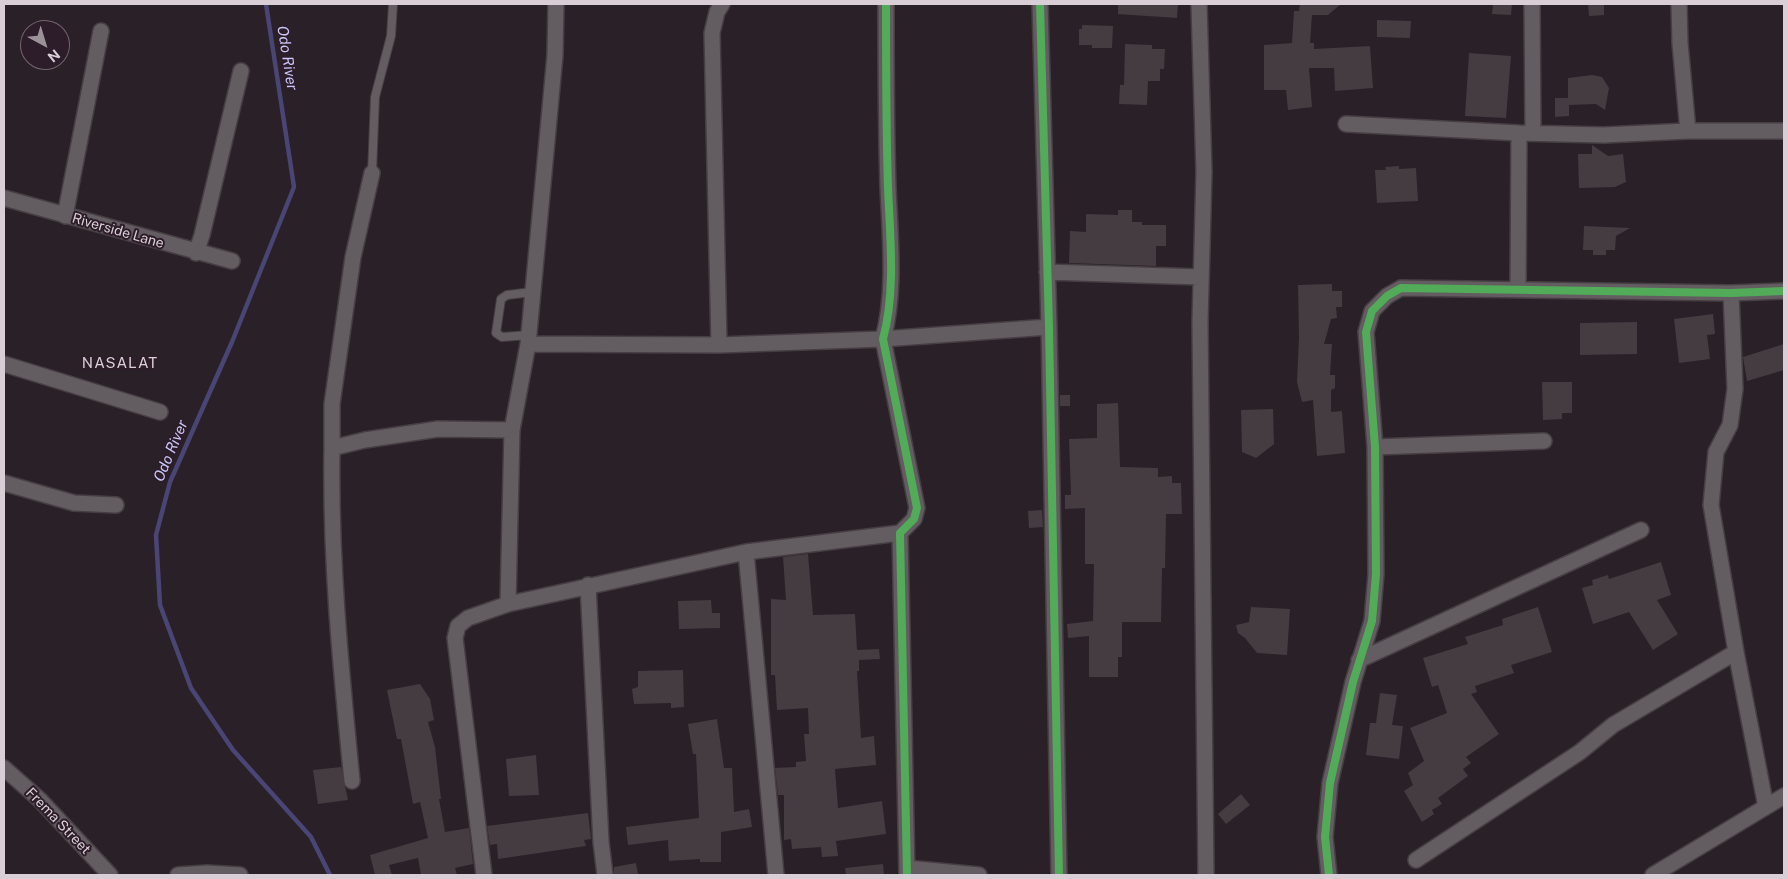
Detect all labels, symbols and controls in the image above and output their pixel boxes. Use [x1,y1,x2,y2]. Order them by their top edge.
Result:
north arrow [20,20,70,70]
water label: Odo River [273,24,301,92]
text: N [45,46,63,66]
street label: Riverside Lane [70,210,166,252]
district label: NASALAT [81,354,159,372]
water label: Odo River [150,417,192,485]
street label: Frema Street [22,784,94,858]

